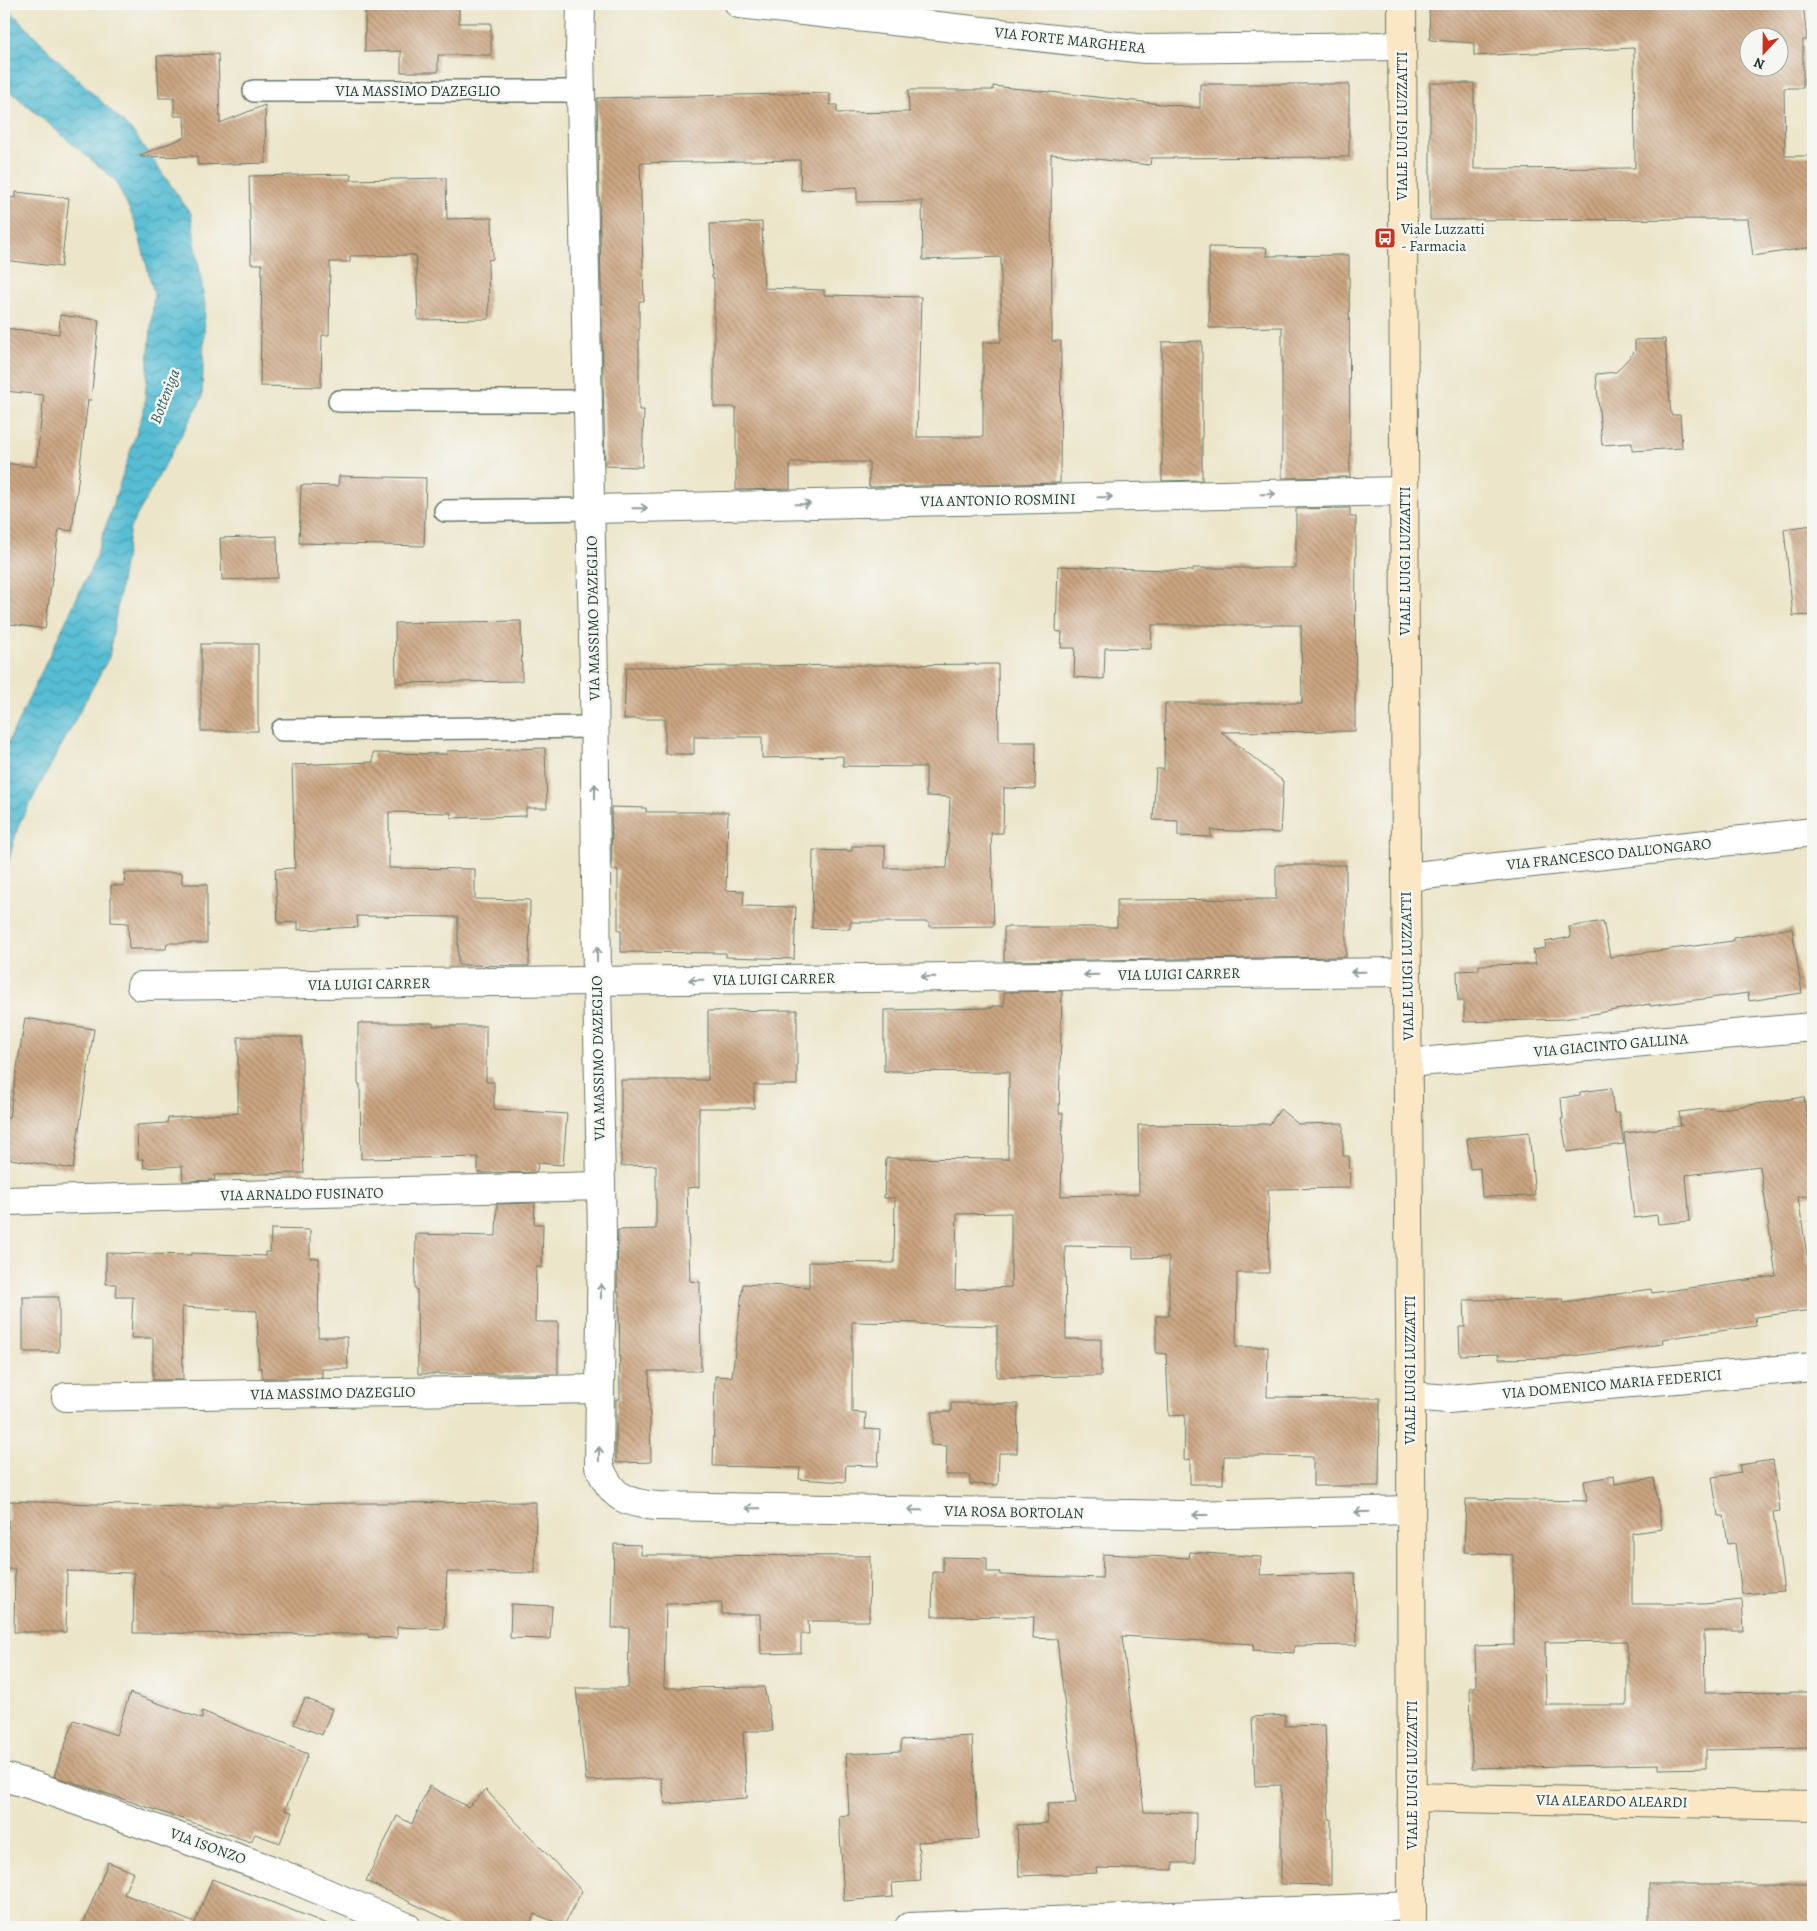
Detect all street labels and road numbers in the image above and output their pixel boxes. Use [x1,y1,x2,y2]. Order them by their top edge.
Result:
street label: VIA FORTE MARGHERA [992,22,1147,58]
street label: VIALE LUIGI LUZZATTI [1392,51,1412,202]
street label: VIA MASSIMO D'AZEGLIO [334,81,501,101]
street label: VIALE LUIGI LUZZATTI [1395,486,1415,637]
street label: VIA ANTONIO ROSMINI [919,489,1076,511]
street label: VIA MASSIMO D'AZEGLIO [582,535,604,702]
street label: VIA FRANCESCO DALL'ONGARO [1505,833,1712,875]
street label: VIALE LUIGI LUZZATTI [1396,891,1418,1042]
street label: VIA LUIGI CARRER [1117,963,1241,985]
street label: VIA LUIGI CARRER [712,968,836,990]
street label: VIA LUIGI CARRER [307,973,431,995]
street label: VIA MASSIMO D'AZEGLIO [587,975,609,1142]
street label: VIA GIACINTO GALLINA [1532,1028,1689,1062]
street label: VIA ARNALDO FUSINATO [219,1183,384,1205]
street label: VIALE LUIGI LUZZATTI [1400,1295,1420,1446]
street label: VIA DOMENICO MARIA FEDERICI [1500,1364,1723,1404]
street label: VIA MASSIMO D'AZEGLIO [249,1382,416,1404]
street label: VIA ROSA BORTOLAN [943,1501,1084,1523]
street label: VIALE LUIGI LUZZATTI [1402,1700,1422,1851]
street label: VIA ALEARDO ALEARDI [1535,1790,1688,1812]
street label: VIA ISONZO [166,1823,249,1869]

